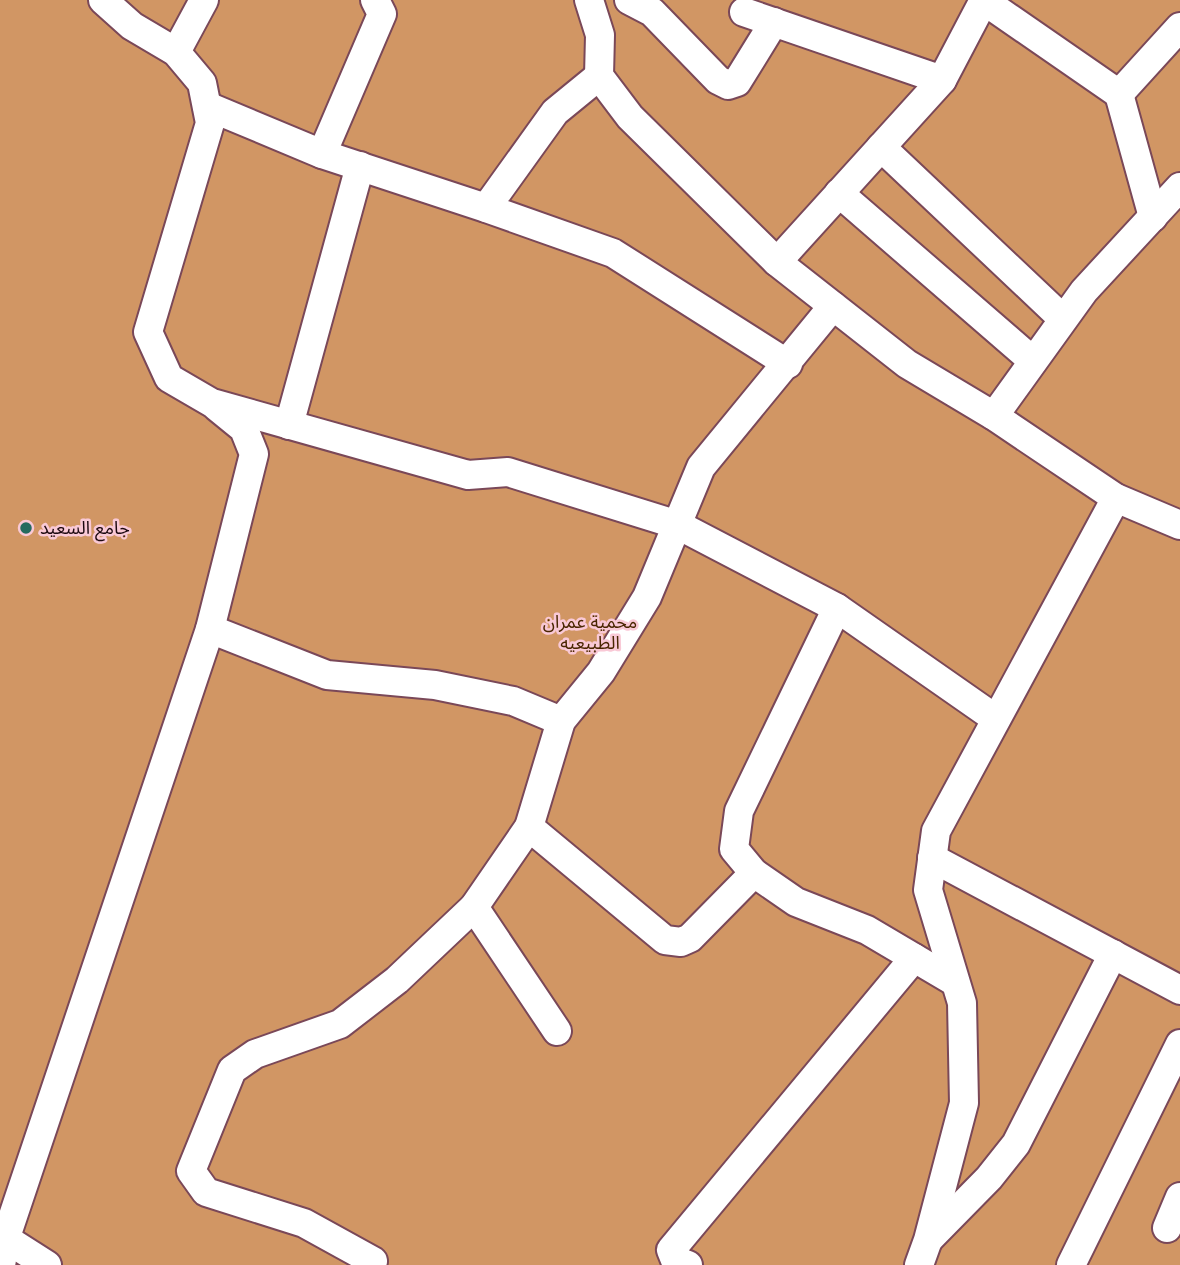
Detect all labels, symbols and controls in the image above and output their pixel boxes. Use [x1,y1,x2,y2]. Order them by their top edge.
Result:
place label: جامع السعيد [40,518,130,542]
marker: جامع السعيد [18,520,34,536]
park label: محمية عمران الطبيعيه [543,612,637,653]

